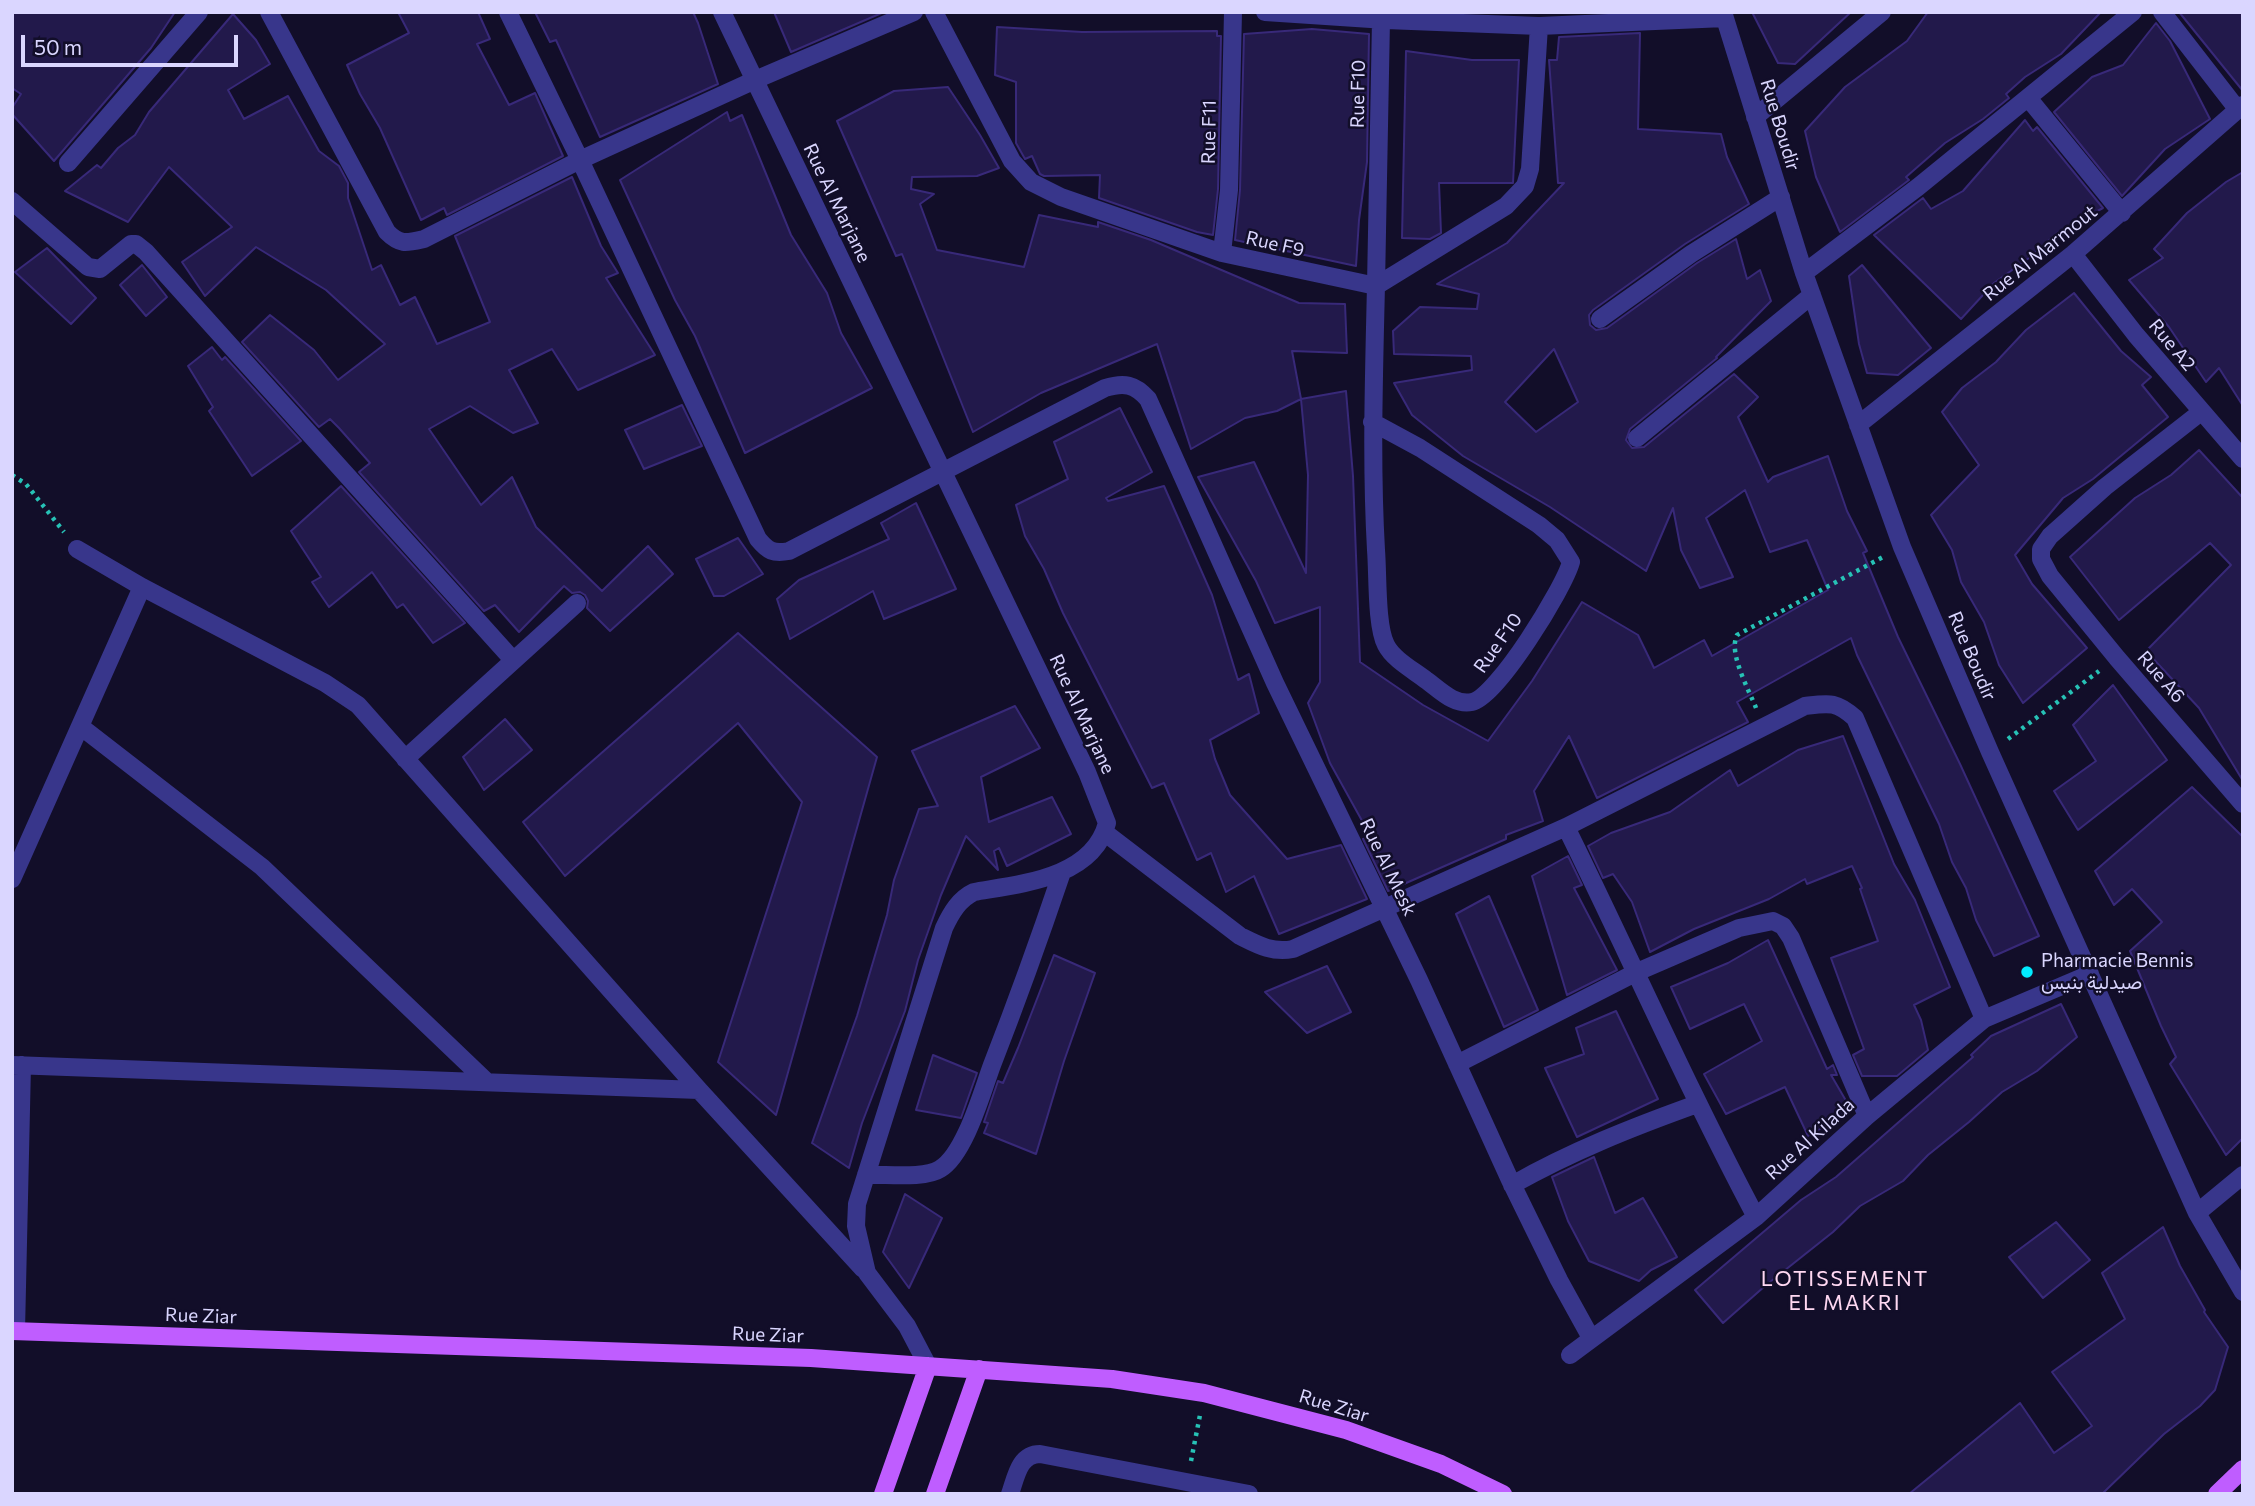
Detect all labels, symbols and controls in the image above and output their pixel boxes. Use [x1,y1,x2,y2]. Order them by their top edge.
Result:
scale bar [24,21,242,65]
text: 50 m [34,34,82,59]
street label: Rue F10 [1346,60,1370,128]
street label: Rue Boudir [1755,76,1805,174]
street label: Rue F11 [1197,100,1221,164]
street label: Rue Al Marjane [798,140,876,266]
street label: Rue Al Marmout [1978,200,2102,306]
street label: Rue F9 [1244,226,1306,262]
street label: Rue A2 [2144,314,2200,376]
street label: Rue F10 [1469,608,1527,678]
street label: Rue Boudir [1943,608,2001,704]
street label: Rue A6 [2132,646,2190,708]
street label: Rue Al Marjane [1044,650,1120,778]
street label: Rue Al Mesk [1355,815,1421,919]
place label: Pharmacie Bennis صيدلية بنيس [2041,950,2193,994]
marker: Pharmacie Bennis صيدلية بنيس [2019,964,2035,980]
street label: Rue Al Kilada [1761,1093,1859,1185]
district label: LOTISSEMENT EL MAKRI [1762,1266,1928,1316]
street label: Rue Ziar [165,1303,237,1329]
street label: Rue Ziar [732,1322,804,1348]
street label: Rue Ziar [1296,1385,1372,1427]

